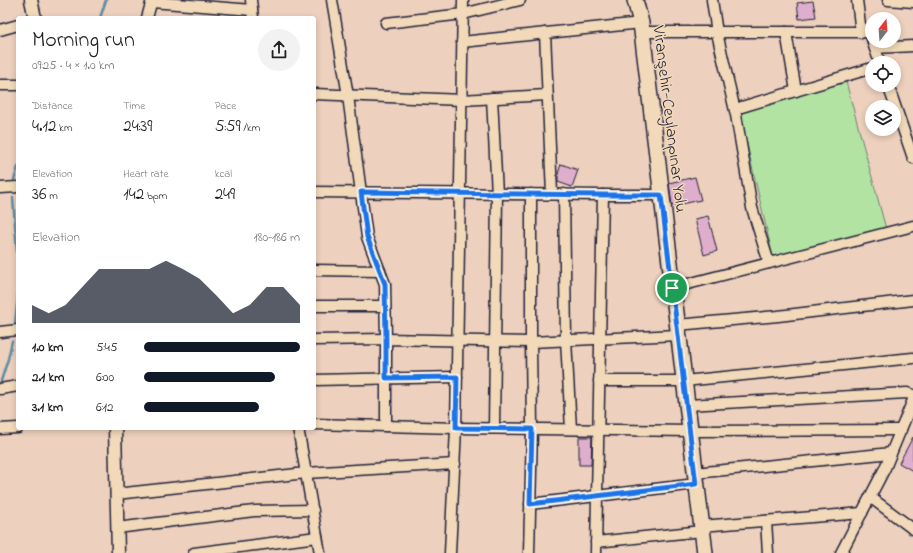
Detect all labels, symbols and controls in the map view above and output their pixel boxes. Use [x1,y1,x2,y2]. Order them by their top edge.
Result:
north arrow [865,12,901,48]
map controls [865,12,901,136]
street label: Viranşehir-Ceylanpınar Yolu [645,23,693,214]
text: Morning run [32,25,135,57]
button: share [258,29,300,71]
text: 09:25 · 4 × 1.0 km [32,56,115,75]
button: locate [865,56,901,92]
text: Distance [32,98,73,114]
text: Time [123,98,145,114]
text: Pace [215,98,236,114]
button: layers [865,100,901,136]
text: 4.12 [32,114,56,139]
text: 24:39 [123,114,152,139]
text: 5:59 [215,114,241,139]
text: km [56,120,72,136]
text: /km [241,120,260,136]
text: Elevation [32,166,72,182]
text: Heart rate [123,166,168,182]
text: kcal [215,166,232,182]
text: 36 [32,182,47,207]
text: 142 [123,182,144,207]
text: 249 [215,182,235,207]
text: m [47,188,58,204]
text: bpm [144,188,167,204]
text: Elevation [32,228,80,247]
text: 180–186 m [254,228,300,247]
pin [655,271,689,305]
icon: arrive [661,277,683,299]
text: 1.0 km [32,338,63,357]
text: 5:45 [96,338,117,357]
text: 2.1 km [32,368,64,387]
text: 6:00 [96,368,114,387]
text: 3.1 km [32,398,63,417]
text: 6:12 [96,398,113,417]

